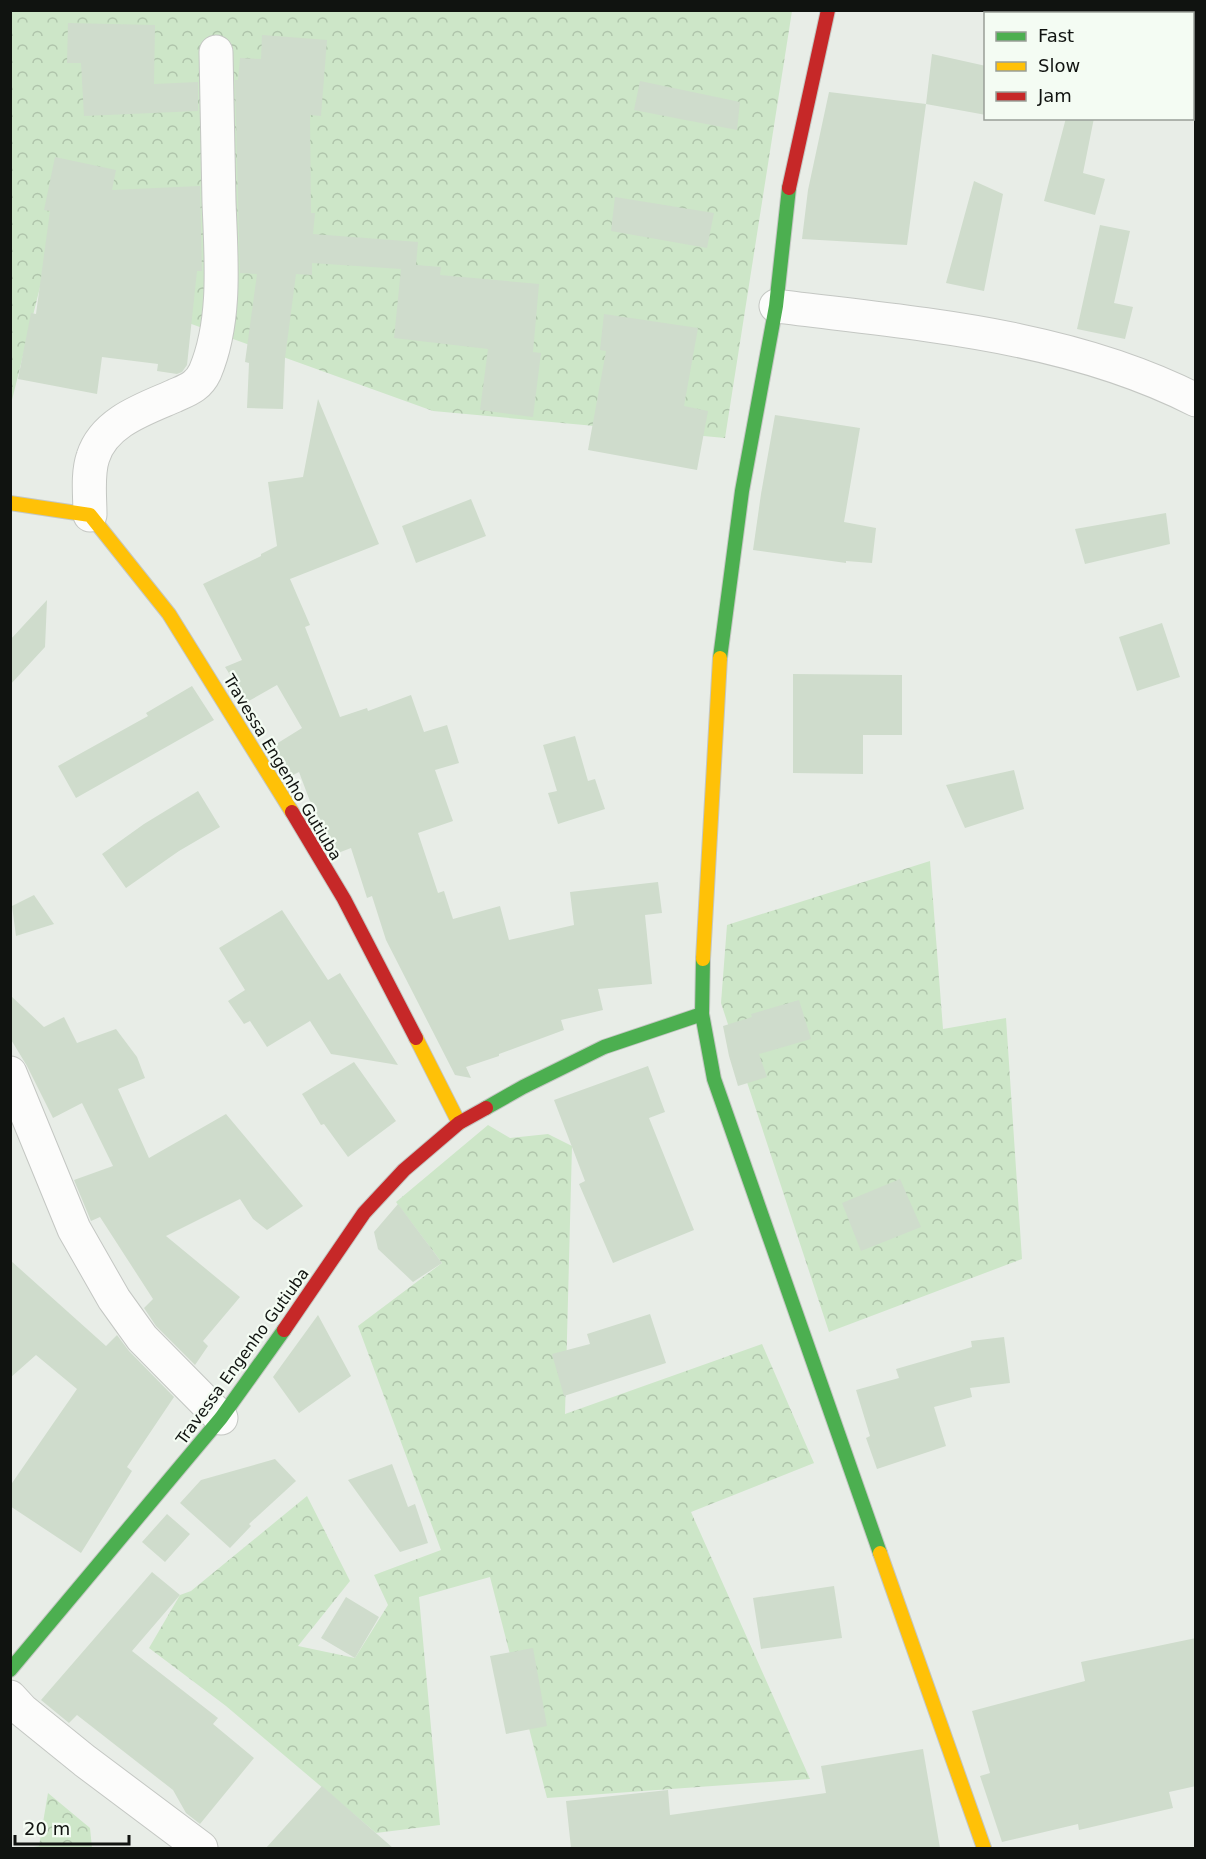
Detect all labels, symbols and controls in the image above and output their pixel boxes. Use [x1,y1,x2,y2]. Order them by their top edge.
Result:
legend [984,12,1194,120]
text: Fast [1038,25,1074,46]
text: Slow [1038,55,1080,76]
text: Jam [1037,85,1072,106]
street label: Travessa Engenho Gutiuba [219,670,346,864]
street label: Travessa Engenho Gutiuba [171,1264,313,1449]
scale bar [15,1808,129,1846]
text: 20 m [24,1818,70,1839]

